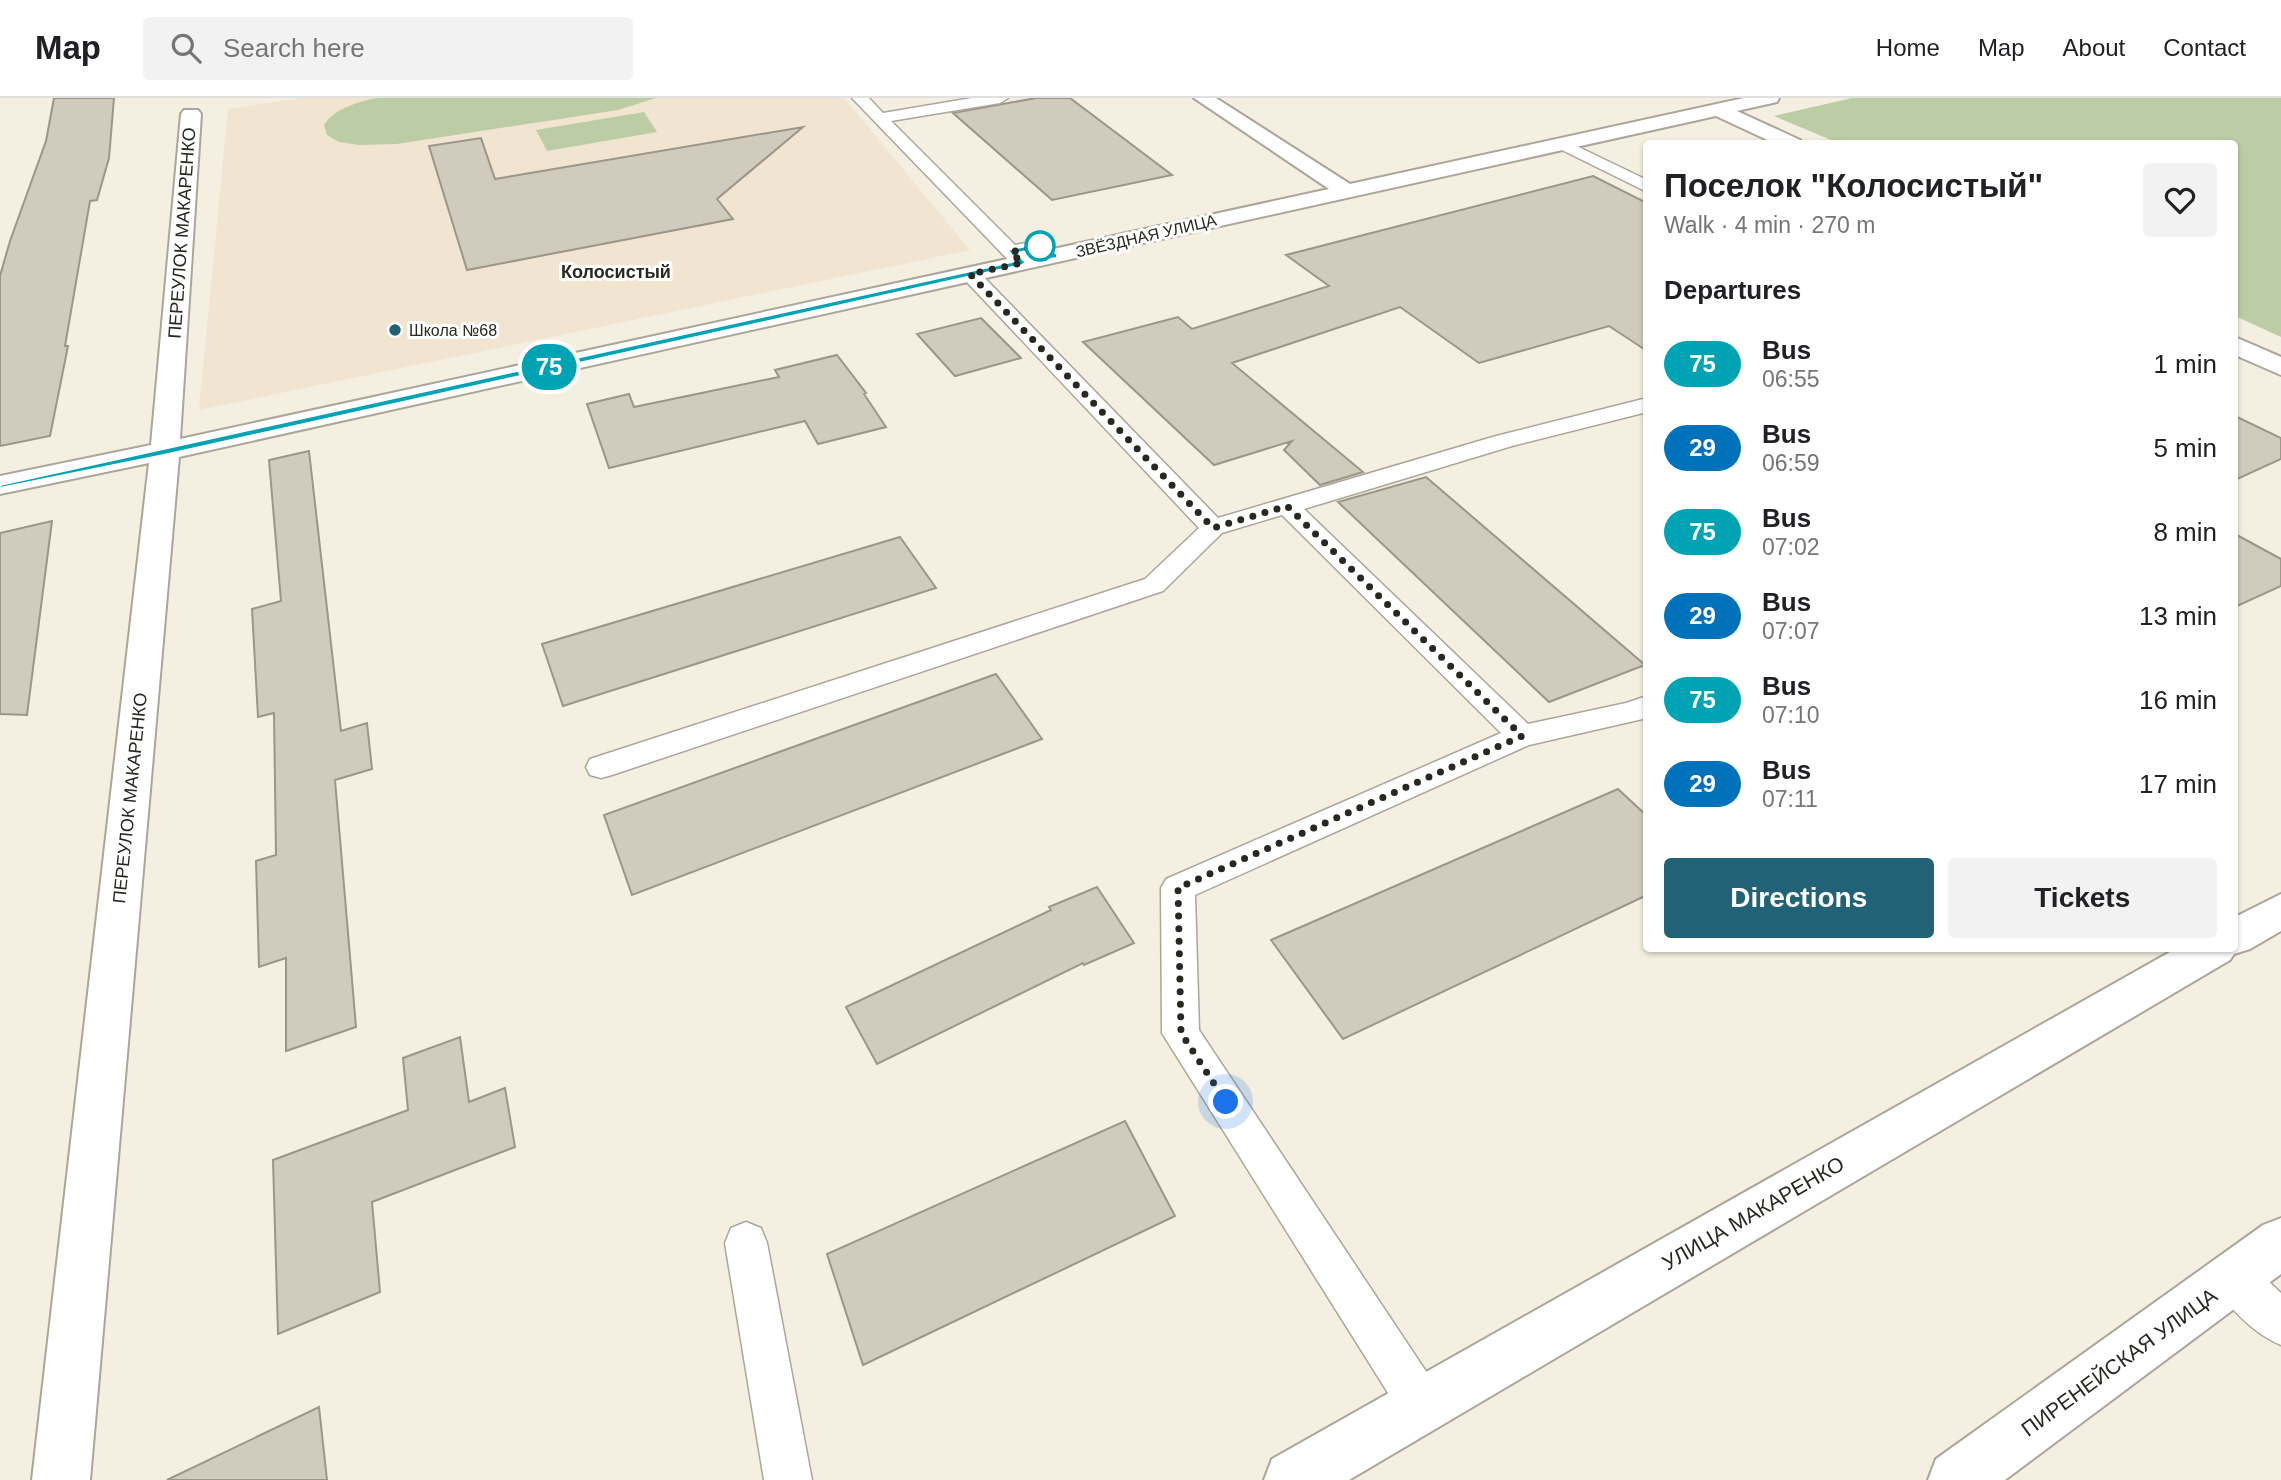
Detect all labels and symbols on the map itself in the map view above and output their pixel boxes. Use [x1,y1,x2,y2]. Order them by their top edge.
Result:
street label: ПЕРЕУЛОК МАКАРЕНКО [165,127,199,339]
street label: ЗВЁЗДНАЯ УЛИЦА [1074,211,1218,260]
unlabelled marker [1025,231,1055,261]
district label: Колосистый [561,262,671,282]
marker: Школа №68 [387,322,403,338]
place label: Школа №68 [409,322,497,339]
line badge: 75 [518,344,580,390]
street label: ПЕРЕУЛОК МАКАРЕНКО [109,692,151,904]
your location [1208,1084,1243,1119]
street label: УЛИЦА МАКАРЕНКО [1658,1152,1848,1274]
street label: ПИРЕНЕЙСКАЯ УЛИЦА [2017,1283,2221,1441]

